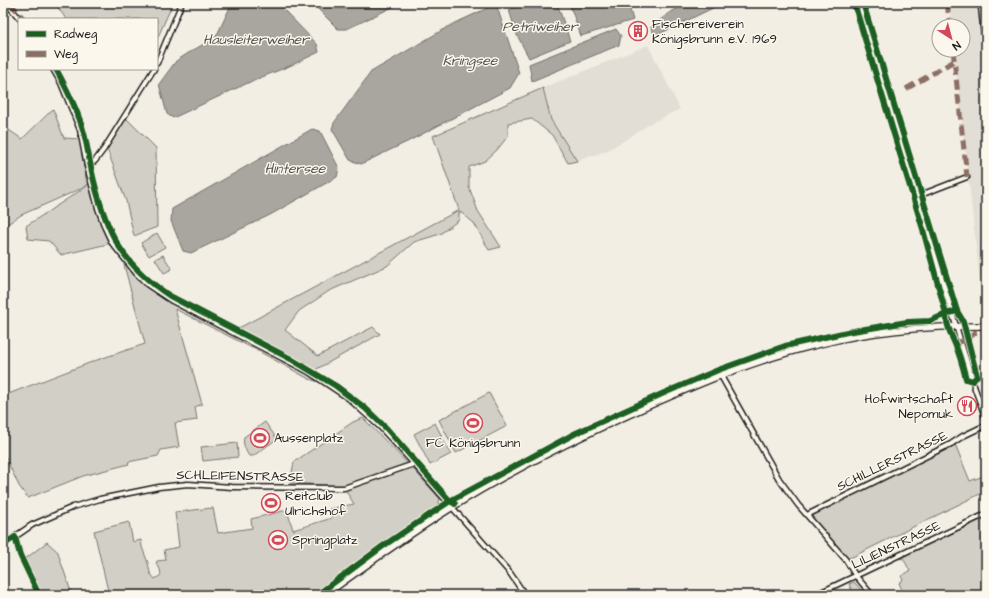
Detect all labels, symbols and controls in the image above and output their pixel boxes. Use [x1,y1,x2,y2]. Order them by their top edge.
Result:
place label: Fischereiverein Königsbrunn e.V. 1969 [652,15,777,49]
water label: Petriweiher [502,17,579,37]
legend [18,18,158,70]
north arrow [931,18,971,58]
building icon: Fischereiverein Königsbrunn e.V. 1969 [627,20,649,42]
text: Radweg [54,26,97,44]
water label: Hausleiterweiher [203,30,310,50]
text: N [949,38,964,54]
text: Weg [54,46,78,64]
water label: Kringsee [443,51,499,71]
water label: Hintersee [265,159,327,179]
place label: Hofwirtschaft Nepomuk [864,390,954,423]
restaurant icon: Hofwirtschaft Nepomuk [956,395,978,417]
sports icon: FC Königsbrunn [462,412,484,434]
street label: SCHILLERSTRASSE [834,426,951,496]
sports icon: Aussenplatz [249,427,271,449]
place label: Aussenplatz [274,429,344,447]
place label: FC Königsbrunn [426,434,521,453]
street label: SCHLEIFENSTRASSE [176,466,304,486]
place label: Reitclub Ulrichshof [285,487,346,520]
sports icon: Reitclub Ulrichshof [260,492,282,514]
street label: LILIENSTRASSE [849,516,944,573]
sports icon: Springplatz [267,529,289,551]
place label: Springplatz [292,531,358,550]

